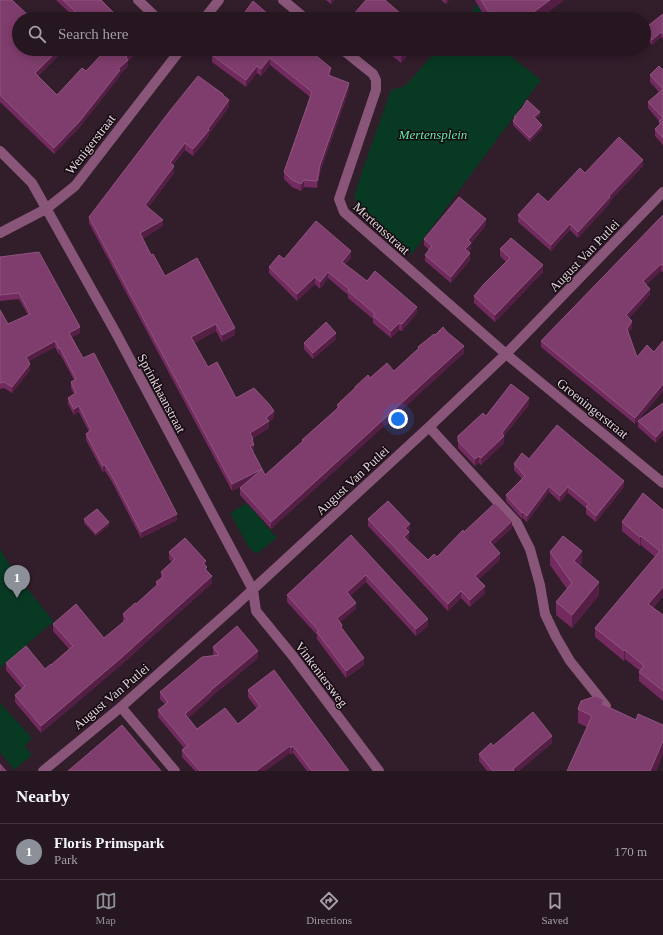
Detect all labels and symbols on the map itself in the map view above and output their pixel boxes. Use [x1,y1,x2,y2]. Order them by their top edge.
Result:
street label: Wenigerstraat [62,111,119,177]
park label: Mertensplein [398,127,467,142]
street label: Mertensstraat [350,199,413,258]
street label: August Van Putlei [546,216,623,295]
street label: Sprinkhaanstraat [134,351,189,436]
street label: Groeningerstraat [554,375,632,442]
your location [388,409,408,429]
street label: August Van Putlei [313,442,392,518]
pin: 1 [4,565,30,598]
street label: Vinkeniersweg [292,639,351,710]
street label: August Van Putlei [70,660,153,732]

